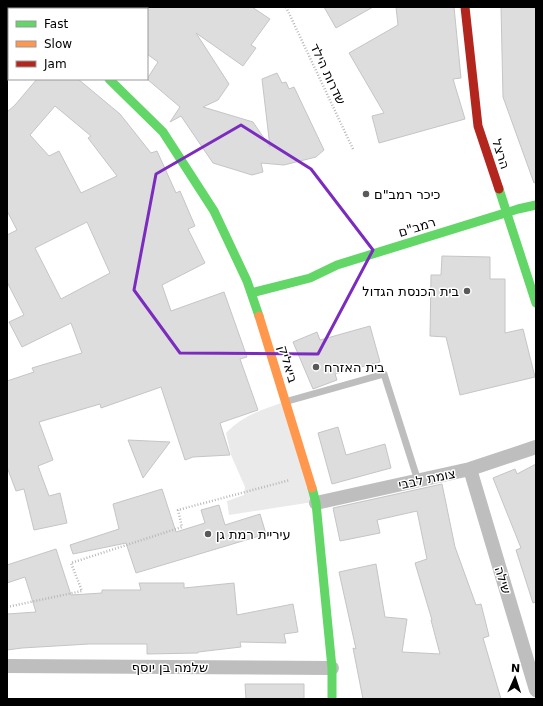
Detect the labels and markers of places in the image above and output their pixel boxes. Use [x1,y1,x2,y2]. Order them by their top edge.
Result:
place label: כיכר רמב"ם [374,187,441,202]
marker: כיכר רמב"ם [361,189,371,199]
place label: בית הכנסת הגדול [362,284,459,299]
marker: בית הכנסת הגדול [462,286,472,296]
place label: בית האזרח [324,360,385,375]
marker: בית האזרח [311,362,321,372]
place label: עיריית רמת גן [216,527,291,542]
marker: עיריית רמת גן [203,529,213,539]

